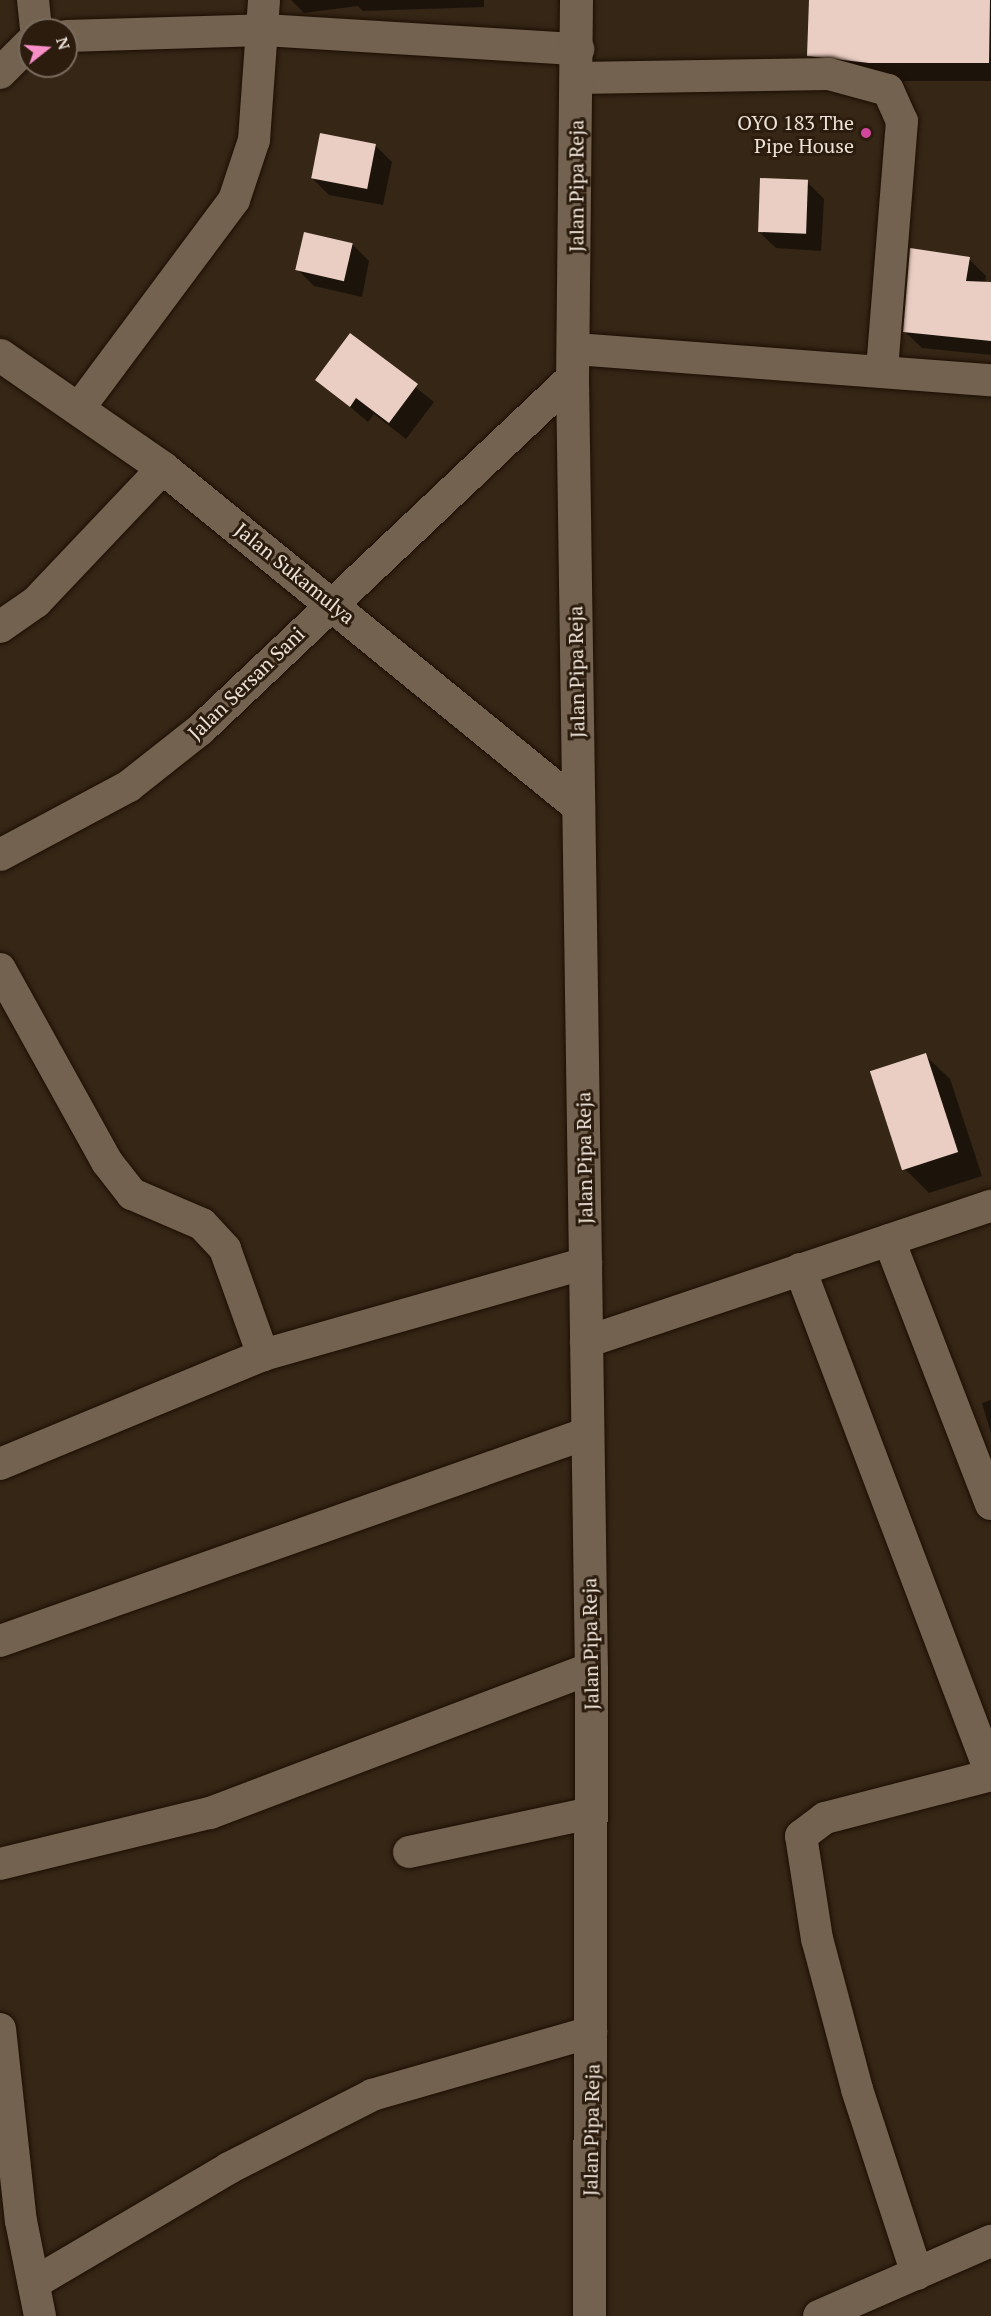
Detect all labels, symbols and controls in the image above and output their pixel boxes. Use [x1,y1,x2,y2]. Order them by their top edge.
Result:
north arrow [18,18,78,78]
text: N [51,34,76,52]
place label: OYO 183 The Pipe House [737,110,854,157]
street label: Jalan Pipa Reja [564,120,588,252]
marker: OYO 183 The Pipe House [859,126,873,140]
street label: Jalan Sukamulya [230,517,360,629]
street label: Jalan Pipa Reja [563,606,589,738]
street label: Jalan Sersan Sani [183,621,309,745]
street label: Jalan Pipa Reja [571,1092,597,1224]
street label: Jalan Pipa Reja [577,1578,603,1710]
street label: Jalan Pipa Reja [578,2064,604,2196]

